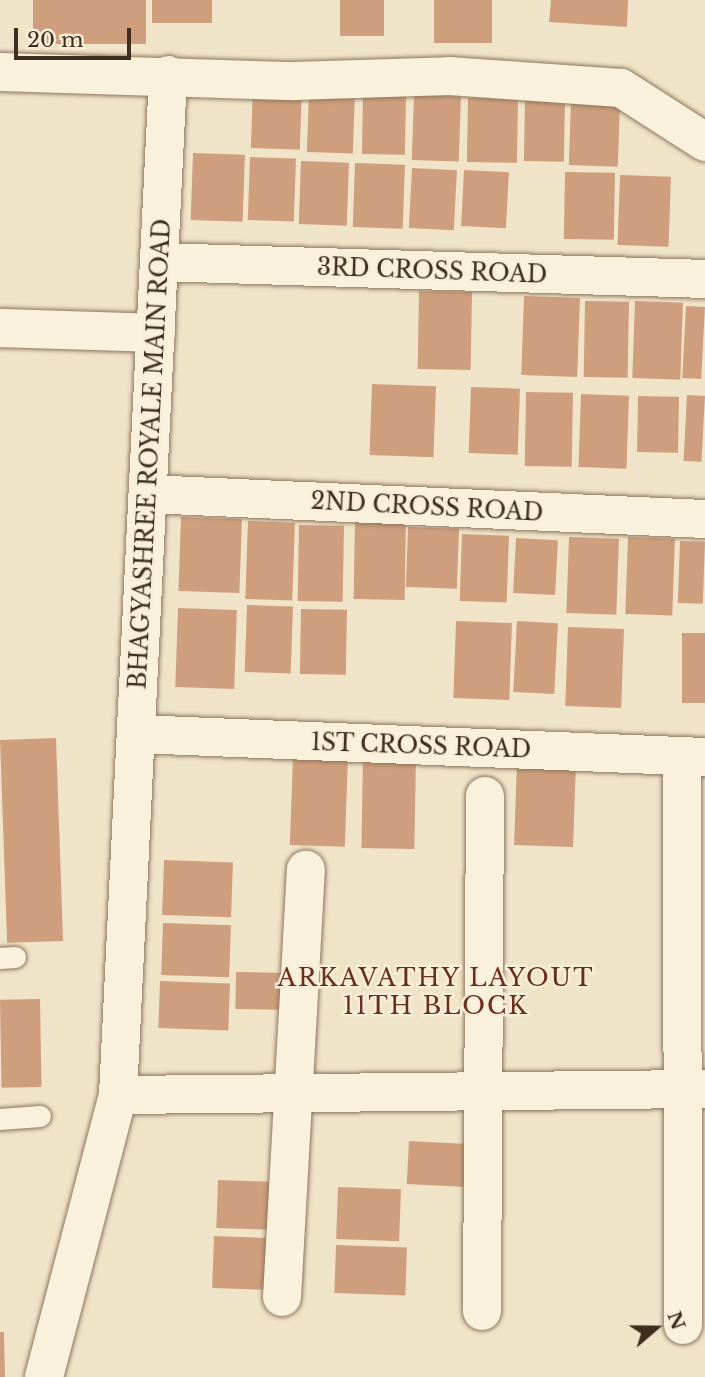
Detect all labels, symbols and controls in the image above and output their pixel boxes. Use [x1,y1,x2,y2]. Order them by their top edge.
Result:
scale bar [18,14,135,58]
text: 20 m [27,27,84,53]
street label: BHAGYASHREE ROYALE MAIN ROAD [124,218,176,690]
street label: 3RD CROSS ROAD [316,253,548,289]
street label: 2ND CROSS ROAD [310,487,544,527]
street label: 1ST CROSS ROAD [310,728,532,764]
district label: ARKAVATHY LAYOUT 11TH BLOCK [279,964,593,1020]
north arrow [621,1293,691,1363]
text: N [662,1308,690,1333]

